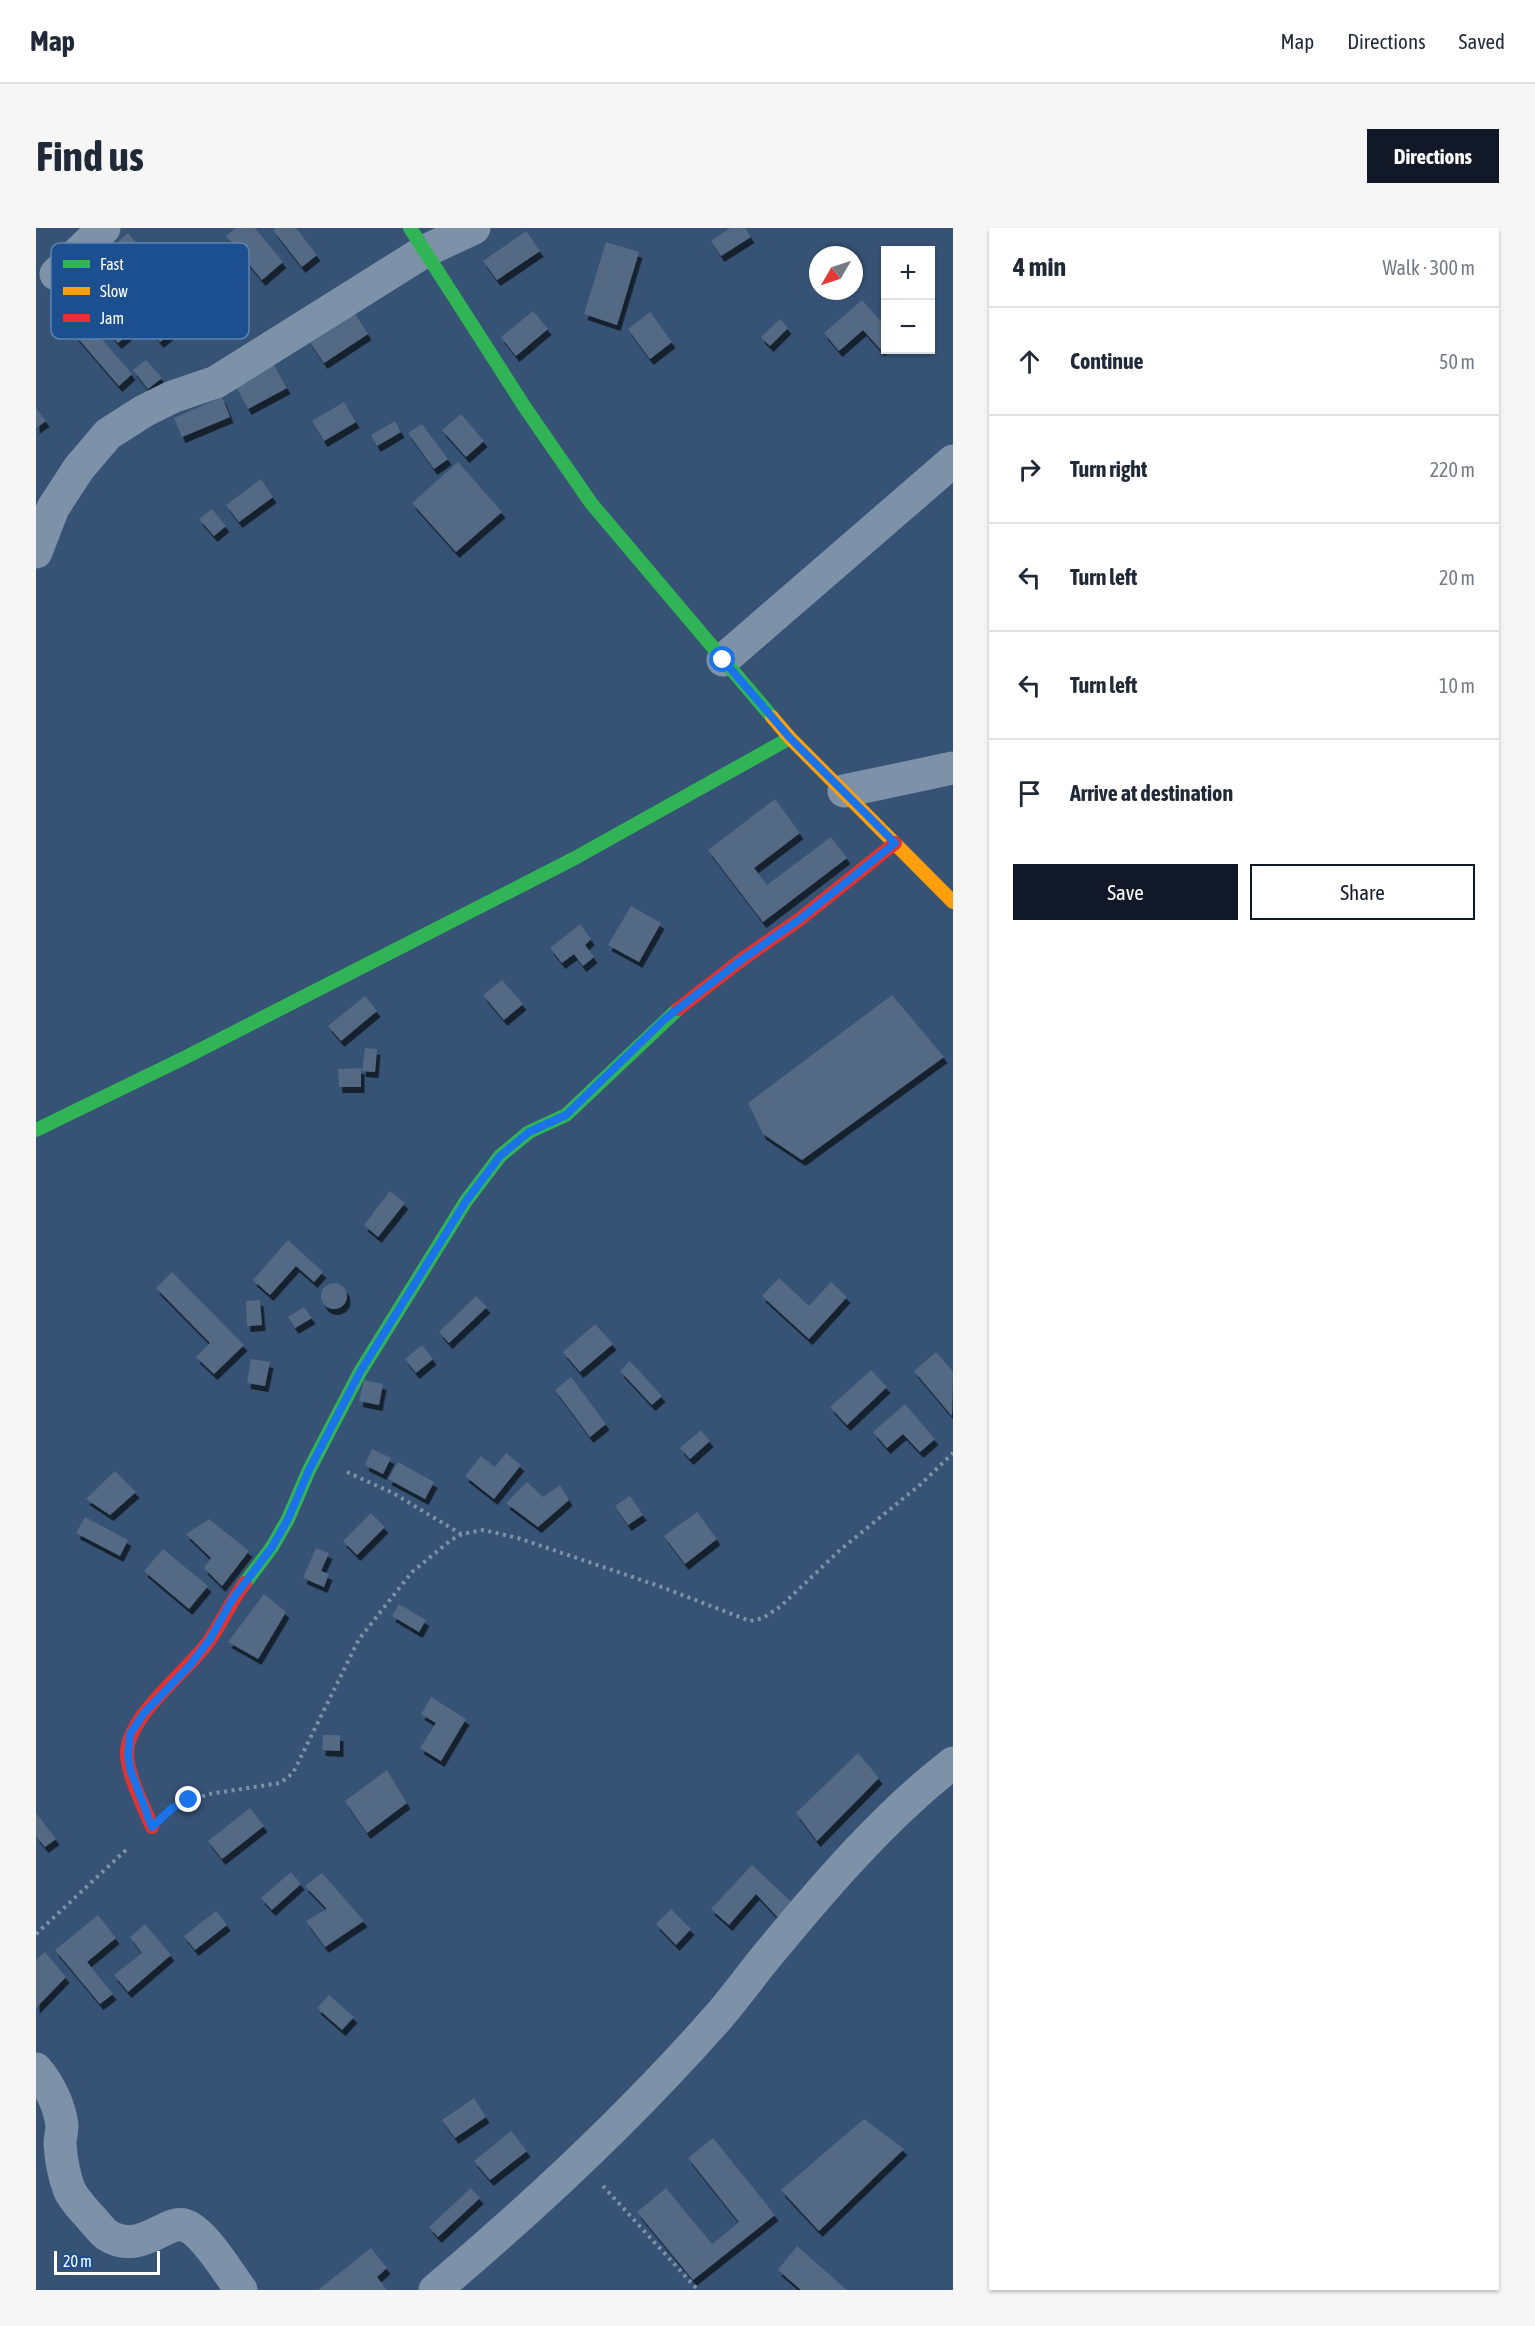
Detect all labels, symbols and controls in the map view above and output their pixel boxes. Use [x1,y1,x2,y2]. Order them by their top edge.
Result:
text: Map [30,25,75,57]
text: Map [1280,29,1314,53]
text: Directions [1347,29,1426,53]
text: Saved [1459,29,1505,53]
button: Directions [1367,129,1499,183]
text: Find us [36,132,144,180]
legend [51,243,249,339]
north arrow [809,246,863,300]
map controls [881,246,935,354]
button: + [881,246,935,300]
text: 4 min [1013,252,1066,282]
text: Fast [100,255,124,273]
text: Walk · 300 m [1383,256,1475,279]
text: Slow [100,282,128,300]
button: − [881,300,935,354]
text: Jam [100,309,124,327]
icon: ahead [1013,345,1046,378]
text: Continue [1070,348,1144,374]
text: 50 m [1439,350,1475,373]
icon: right [1013,453,1046,486]
text: Turn right [1070,456,1147,482]
text: 220 m [1430,458,1475,481]
icon: left [1013,561,1046,594]
text: Turn left [1070,564,1137,590]
text: 20 m [1439,566,1475,589]
route start [709,646,735,672]
icon: left [1013,669,1046,702]
text: Turn left [1070,672,1137,698]
text: 10 m [1439,674,1475,697]
icon: arrive [1013,777,1046,810]
text: Arrive at destination [1070,780,1233,806]
button: Save [1013,864,1238,920]
button: Share [1250,864,1475,920]
route end [175,1786,201,1812]
scale bar [54,2248,160,2276]
text: 20 m [63,2252,92,2270]

